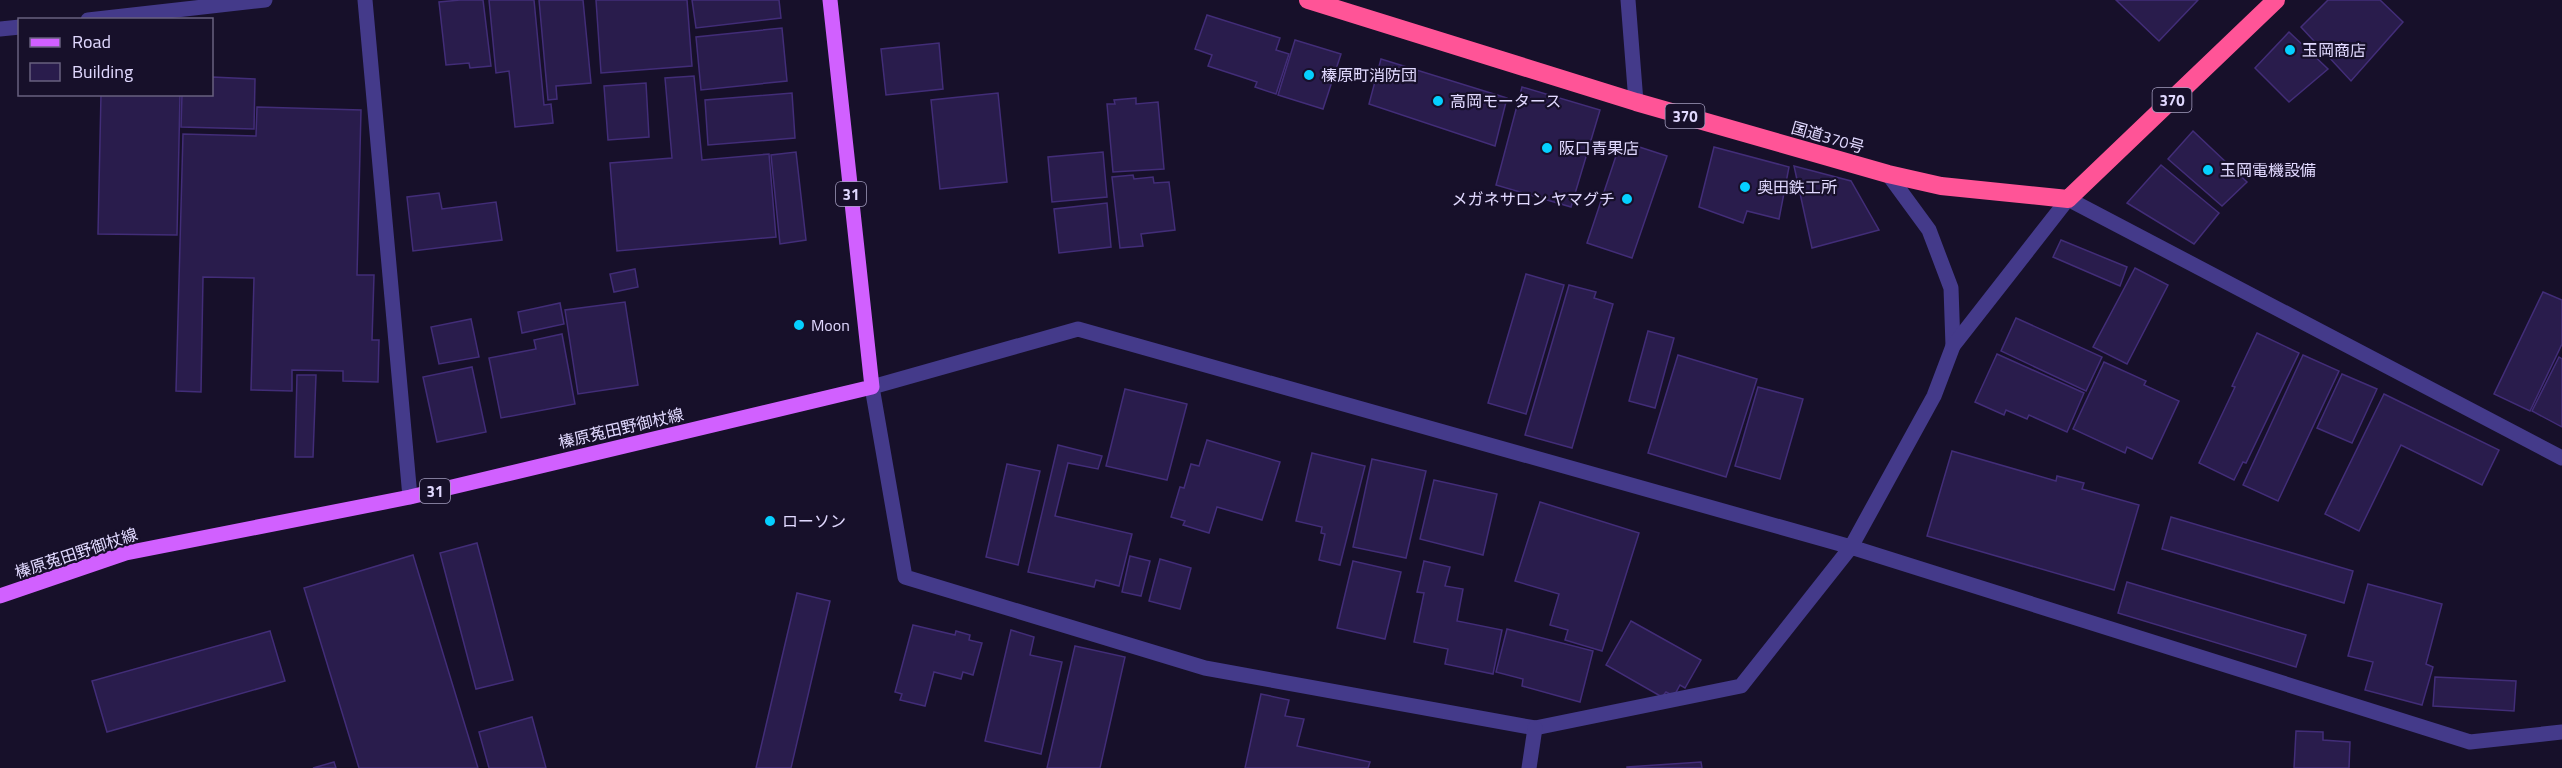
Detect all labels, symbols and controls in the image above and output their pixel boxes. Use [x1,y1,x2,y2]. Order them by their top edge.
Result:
legend [18,18,213,96]
text: Road [72,28,111,55]
place label: 玉岡商店 [2302,38,2366,62]
marker: 玉岡商店 [2283,43,2297,57]
text: Building [72,58,133,85]
place label: 榛原町消防団 [1321,63,1417,87]
marker: 榛原町消防団 [1302,68,1316,82]
road number: 370 [2152,88,2192,112]
place label: 高岡モータース [1450,89,1561,113]
marker: 高岡モータース [1431,94,1445,108]
road number: 370 [1666,104,1704,128]
street label: 国道370号 [1789,115,1867,159]
place label: 阪口青果店 [1559,136,1639,160]
marker: 阪口青果店 [1540,141,1554,155]
place label: 玉岡電機設備 [2220,158,2316,182]
marker: 玉岡電機設備 [2201,163,2215,177]
place label: 奥田鉄工所 [1757,175,1837,199]
marker: 奥田鉄工所 [1738,180,1752,194]
road number: 31 [836,182,866,206]
place label: メガネサロン ヤマグチ [1451,187,1615,211]
marker: メガネサロン ヤマグチ [1620,192,1634,206]
place label: Moon [811,313,850,337]
marker: Moon [792,318,806,332]
street label: 榛原菟田野御杖線 [556,402,686,454]
road number: 31 [420,479,450,503]
place label: ローソン [782,509,846,533]
marker: ローソン [763,514,777,528]
street label: 榛原菟田野御杖線 [11,522,141,584]

